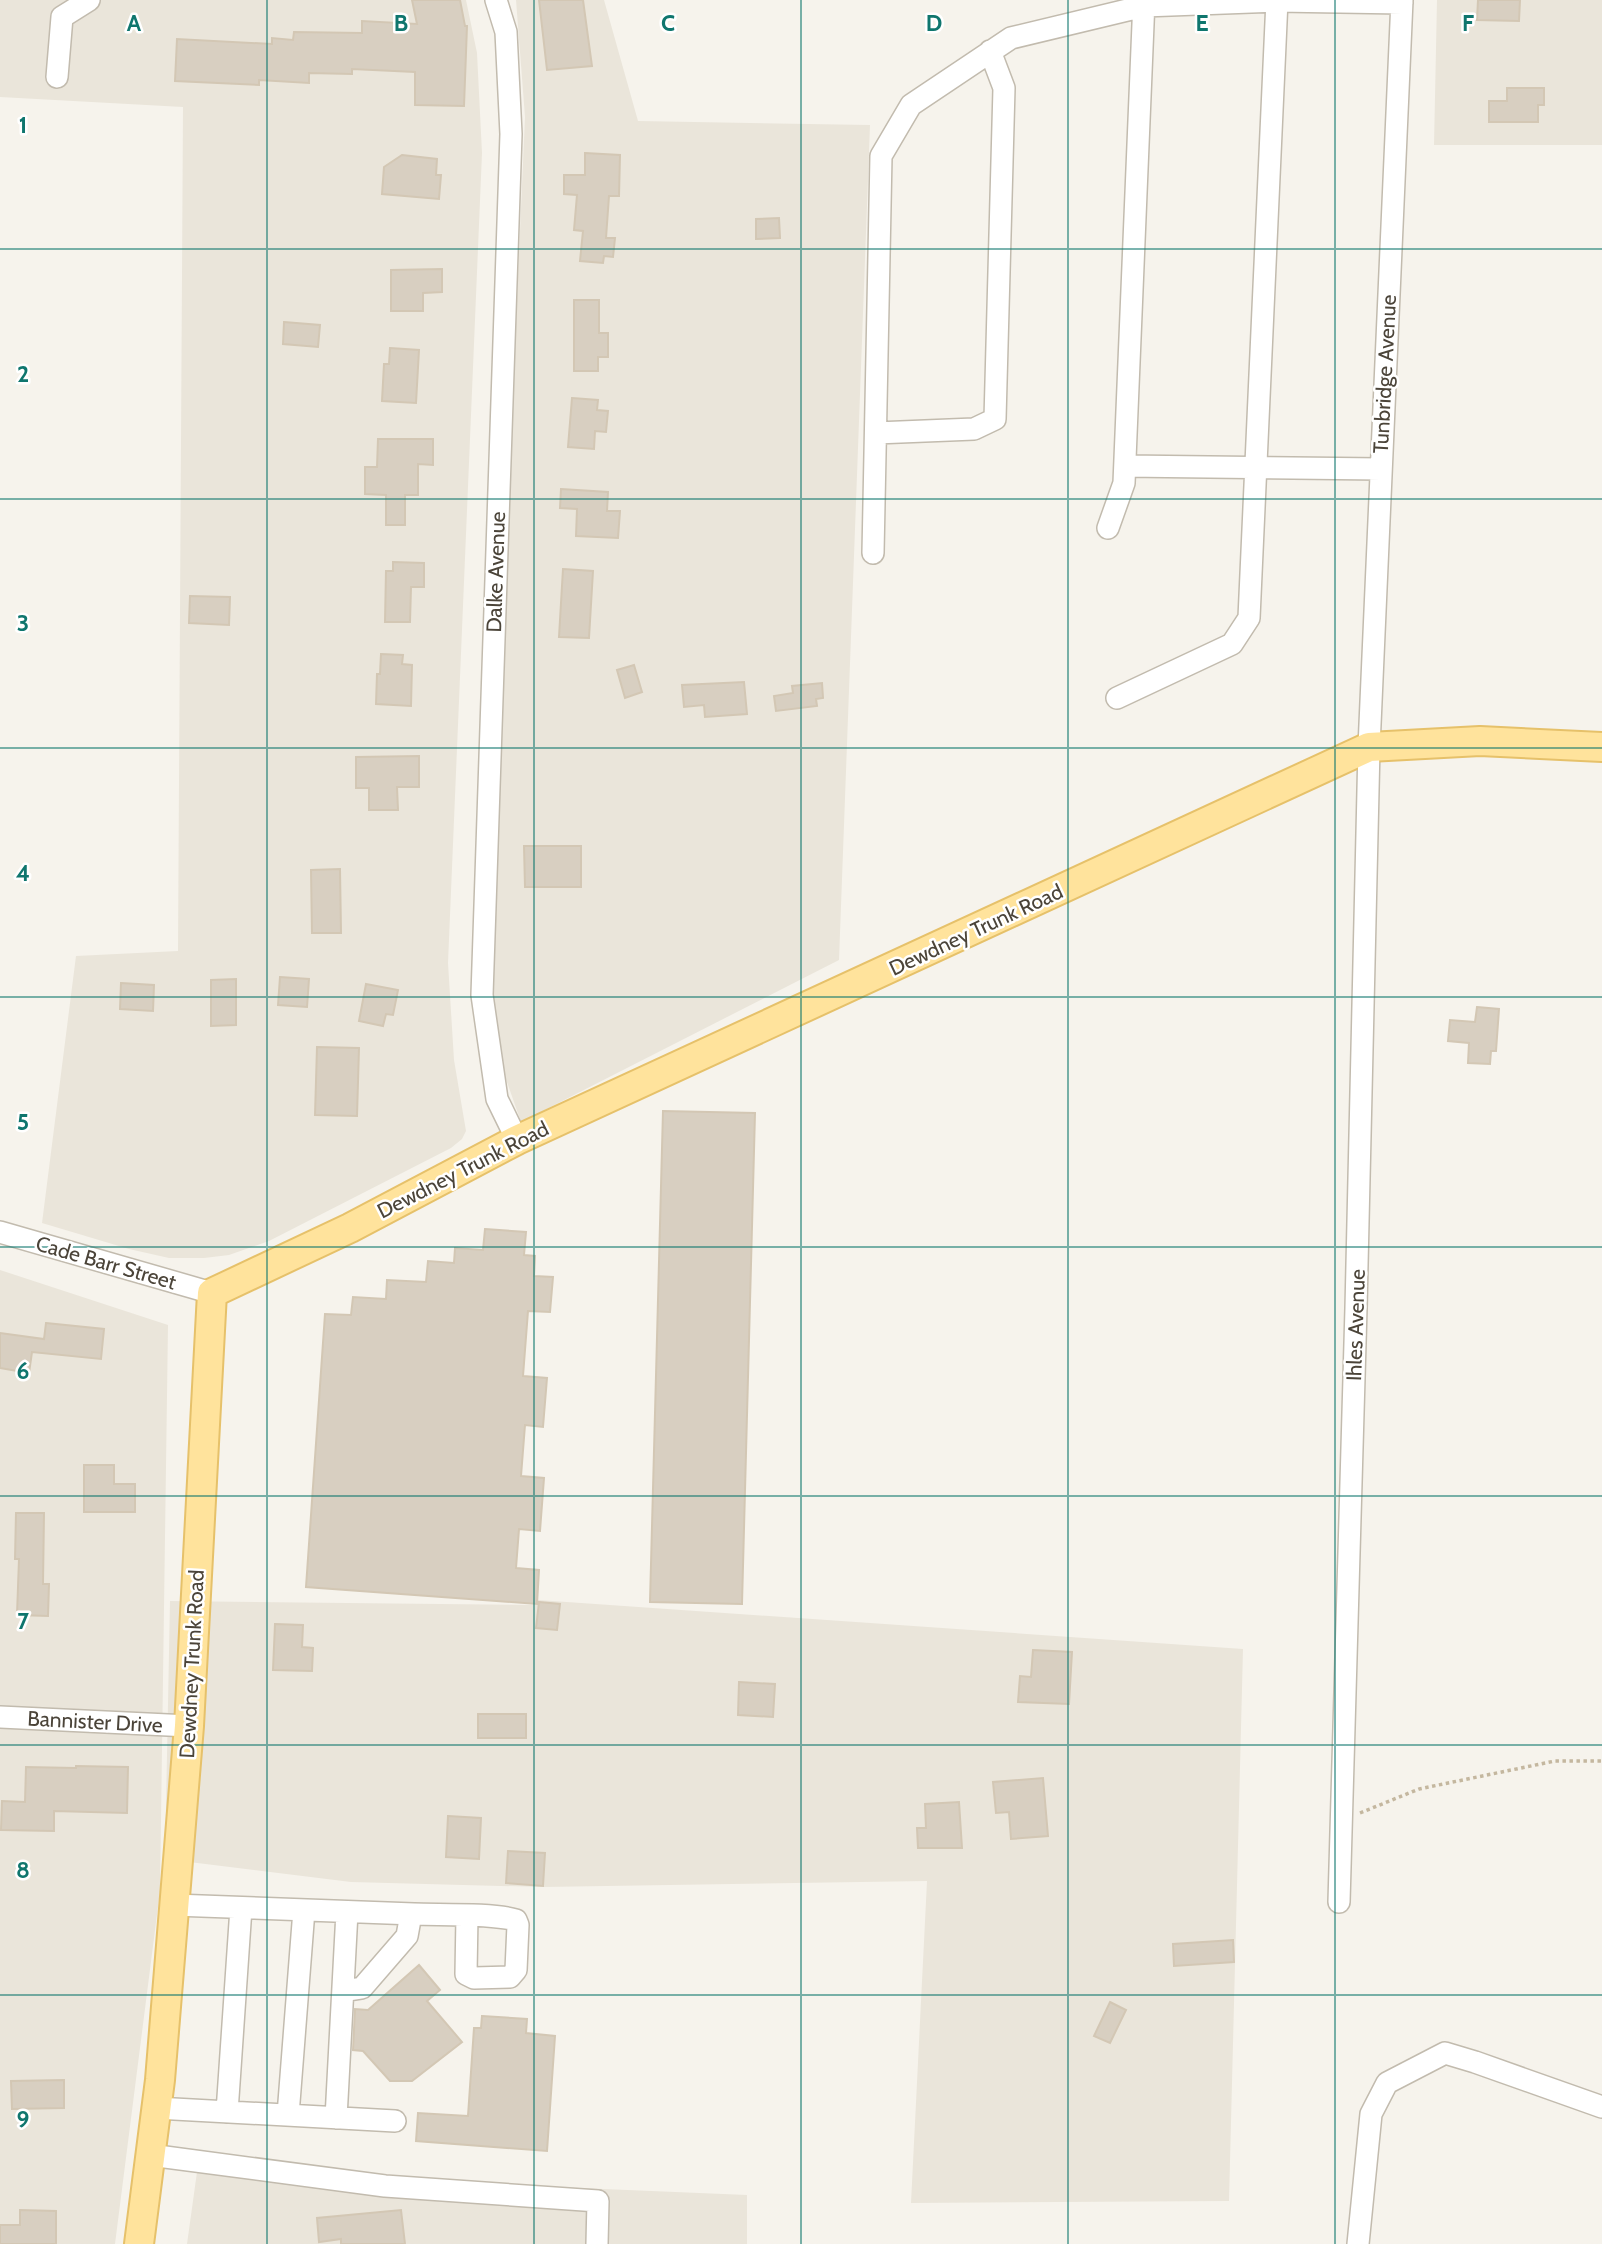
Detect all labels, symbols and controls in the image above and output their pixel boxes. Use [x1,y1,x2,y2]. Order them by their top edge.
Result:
text: A [127,9,142,37]
text: B [394,9,408,37]
text: C [661,9,675,37]
text: D [926,9,942,37]
text: E [1195,9,1209,37]
text: F [1462,9,1474,37]
text: 1 [19,111,27,139]
street label: Tunbridge Avenue [1368,294,1401,454]
text: 2 [17,360,29,388]
street label: Dalke Avenue [481,511,510,633]
text: 3 [17,609,29,637]
text: 4 [16,859,30,887]
street label: Dewdney Trunk Road [885,878,1067,981]
text: 5 [17,1108,29,1136]
street label: Dewdney Trunk Road [373,1116,553,1224]
street label: Cade Barr Street [33,1231,179,1294]
street label: Ihles Avenue [1341,1268,1370,1381]
text: 6 [17,1357,29,1385]
street label: Dewdney Trunk Road [174,1569,209,1759]
text: 7 [17,1607,29,1635]
street label: Bannister Drive [27,1705,164,1738]
text: 8 [16,1856,30,1884]
text: 9 [17,2105,29,2133]

